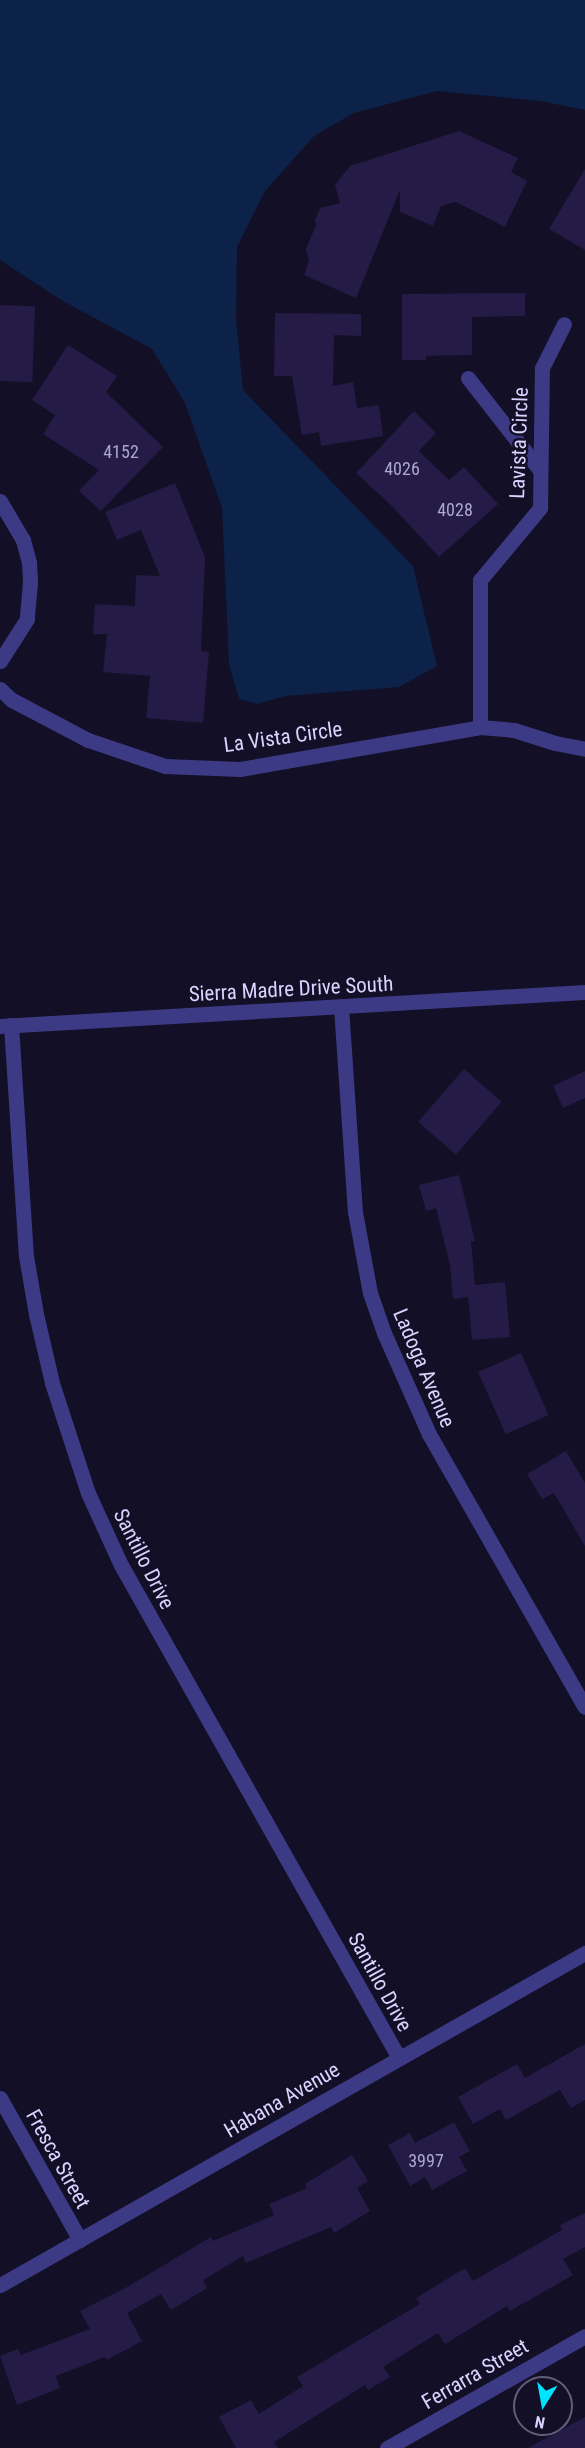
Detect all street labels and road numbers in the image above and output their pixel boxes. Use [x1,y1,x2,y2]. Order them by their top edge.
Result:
street label: Lavista Circle [504,387,534,499]
street label: La Vista Circle [222,716,344,758]
street label: Sierra Madre Drive South [188,971,394,1007]
street label: Ladoga Avenue [388,1305,460,1431]
street label: Santillo Drive [108,1505,180,1613]
street label: Santillo Drive [343,1928,417,2036]
street label: Habana Avenue [220,2057,344,2143]
street label: Fresca Street [20,2105,96,2213]
street label: Ferrarra Street [417,2333,533,2415]

